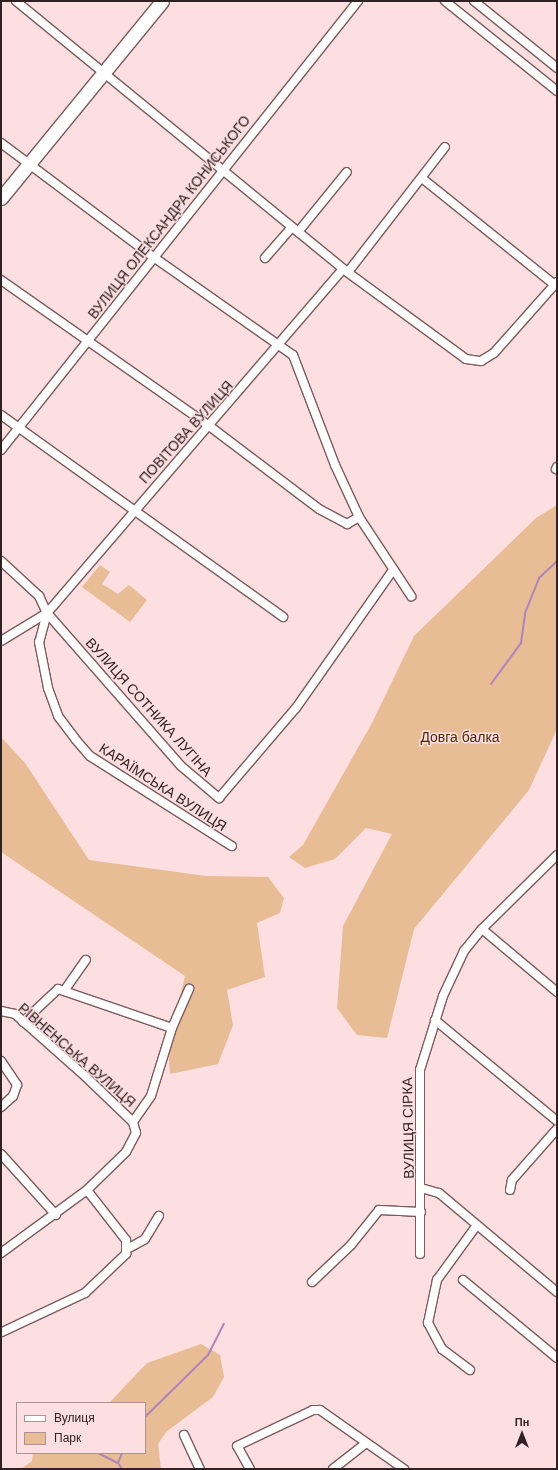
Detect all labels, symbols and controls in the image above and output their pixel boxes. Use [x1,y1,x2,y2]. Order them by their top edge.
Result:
street label: ВУЛИЦЯ ОЛЕКСАНДРА КОНИСЬКОГО [84,112,254,322]
street label: ПОВІТОВА ВУЛИЦЯ [136,377,236,487]
street label: ВУЛИЦЯ СОТНИКА ЛУГІНА [82,634,216,780]
park label: Довга балка [420,729,500,745]
street label: КАРАЇМСЬКА ВУЛИЦЯ [96,740,230,834]
street label: РІВНЕНСЬКА ВУЛИЦЯ [15,1000,139,1110]
street label: ВУЛИЦЯ СІРКА [399,1077,417,1179]
legend [16,1402,146,1454]
text: Вулиця [54,1411,95,1425]
north arrow [502,1414,542,1454]
text: Пн [515,1416,529,1428]
text: Парк [54,1431,81,1445]

